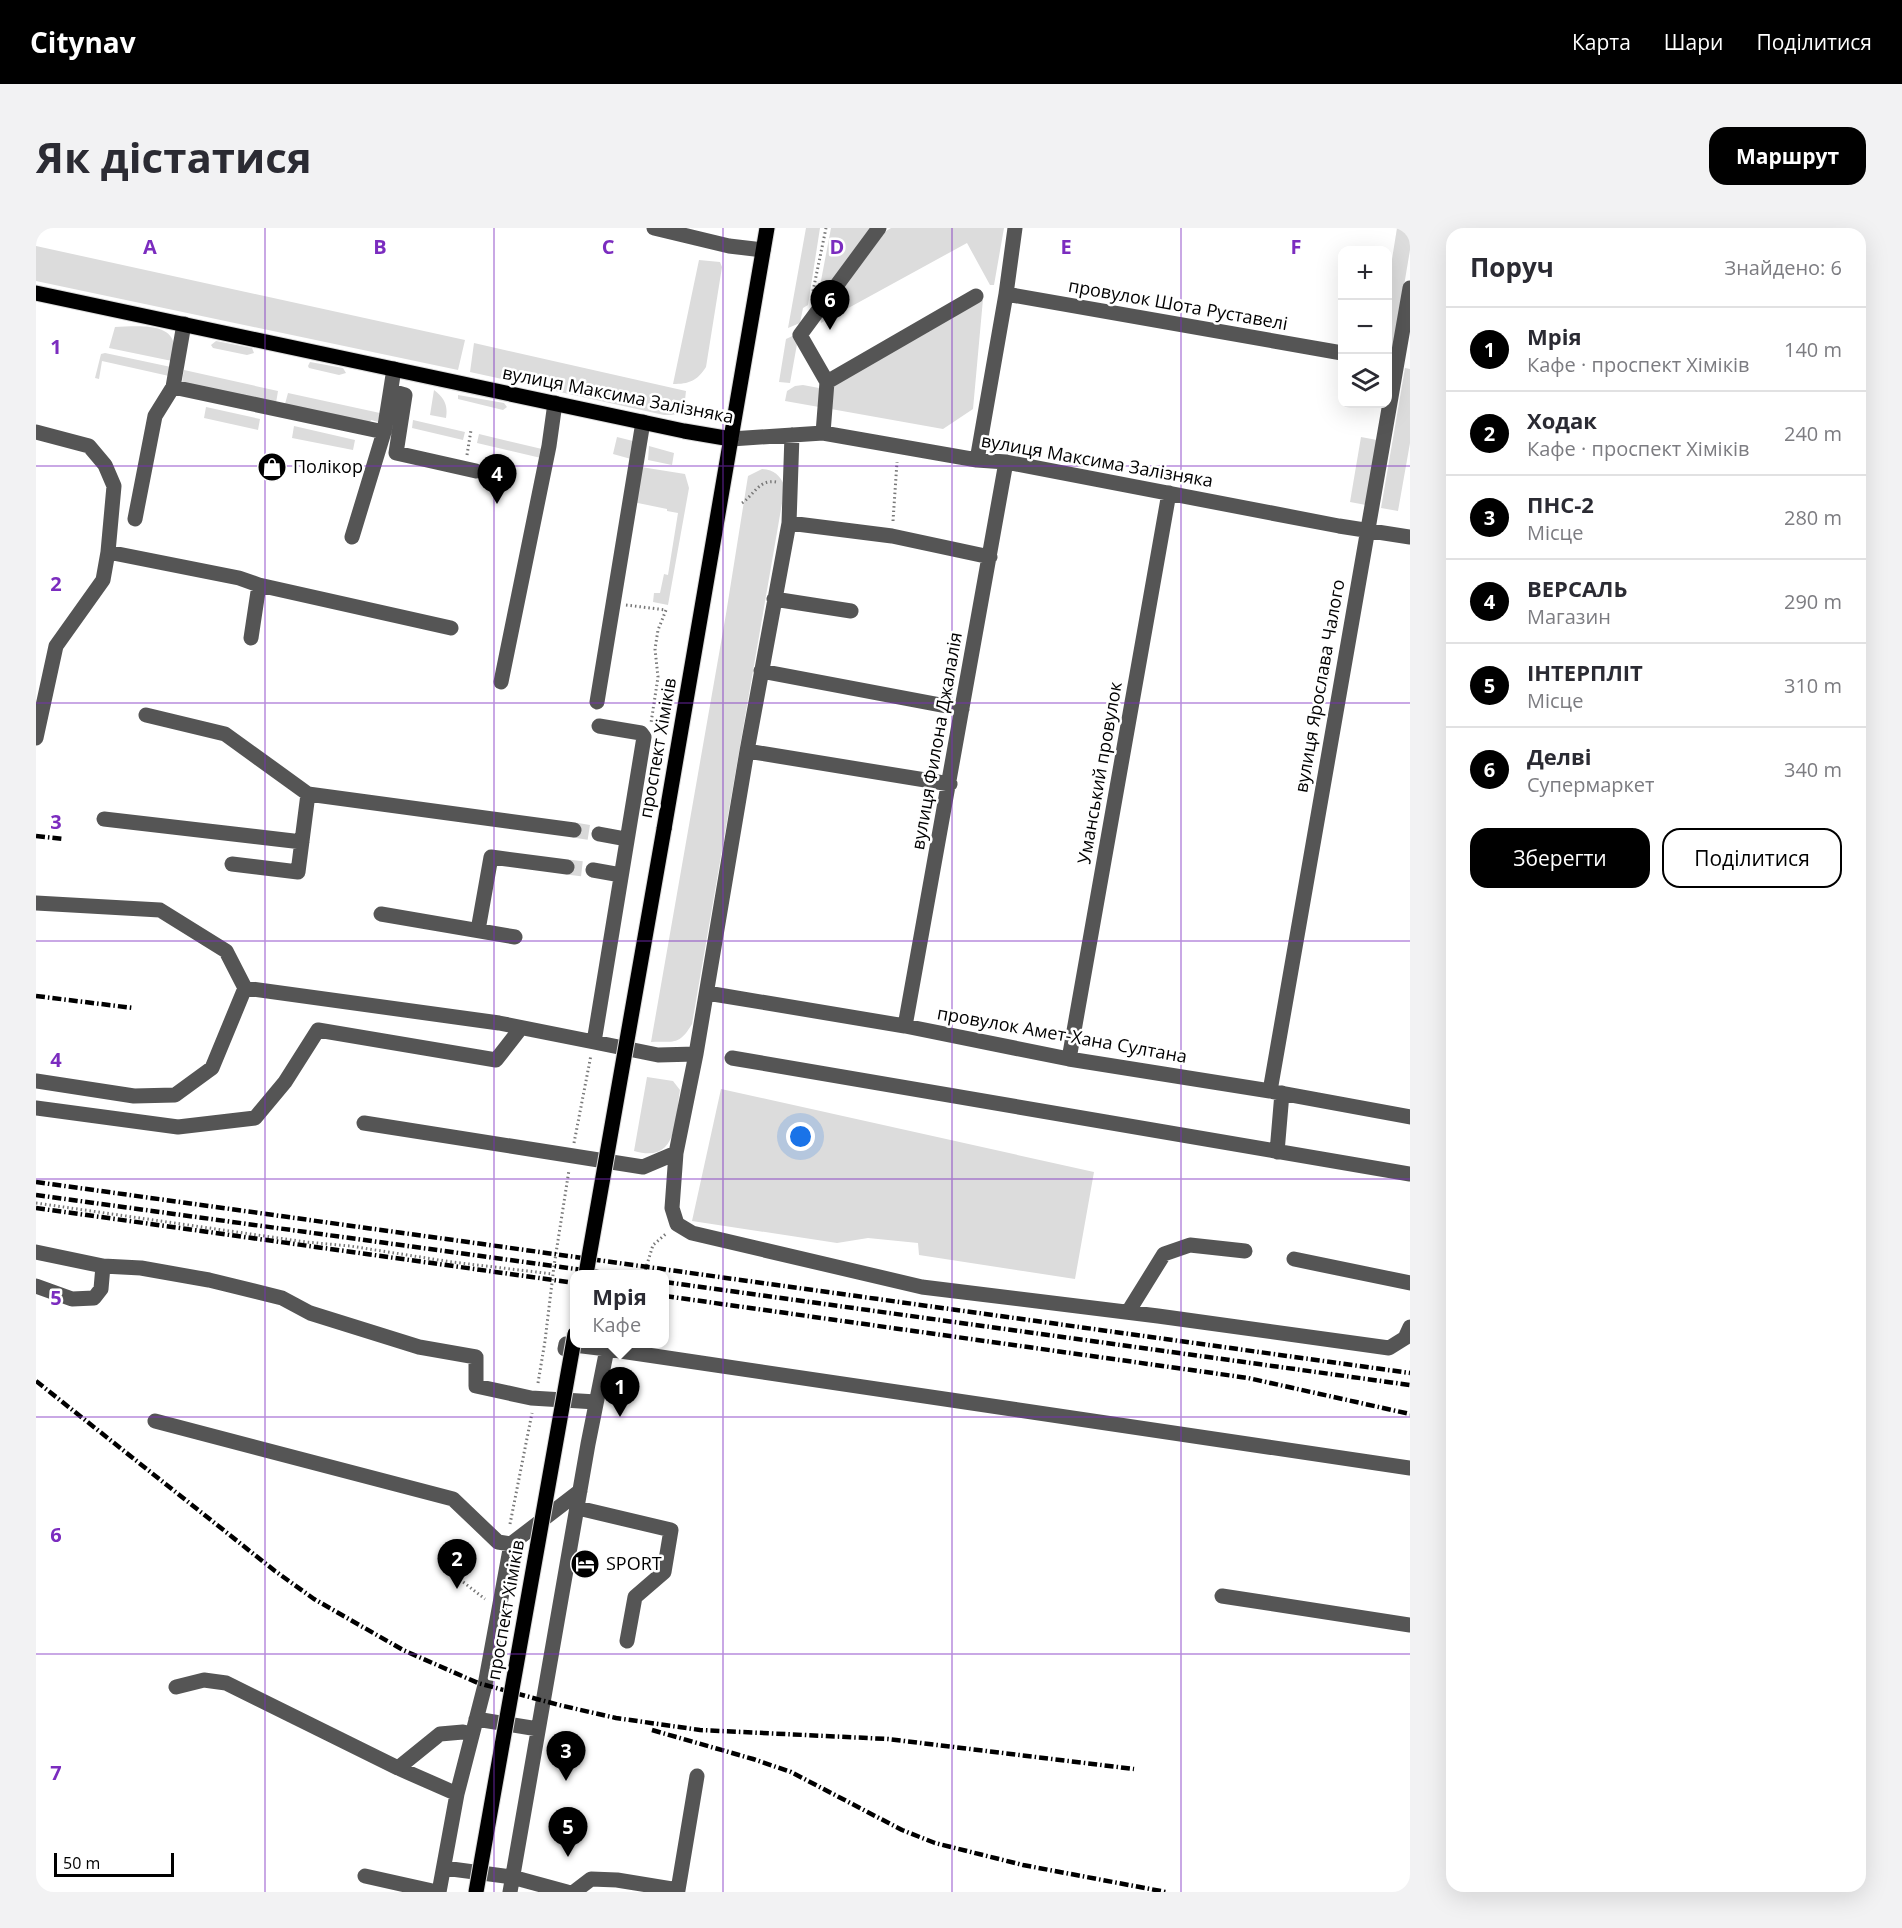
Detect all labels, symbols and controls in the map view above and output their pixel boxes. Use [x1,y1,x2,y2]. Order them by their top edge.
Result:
text: Citynav [30,23,136,61]
text: Карта [1572,28,1631,56]
text: Шари [1664,28,1723,56]
text: Поділитися [1756,28,1872,56]
button: Маршрут [1709,127,1866,185]
text: Як дістатися [36,128,312,185]
text: A [143,233,157,260]
text: B [373,233,387,260]
text: C [602,233,615,260]
text: D [830,233,844,260]
text: E [1060,233,1072,260]
text: F [1291,233,1301,260]
map controls [1338,246,1392,408]
button: + [1338,246,1392,300]
text: Поруч [1470,249,1554,285]
text: Знайдено: 6 [1725,254,1842,281]
street label: провулок Шота Руставелі [1067,273,1290,335]
pin: 6 [810,280,850,330]
button: − [1338,300,1392,354]
text: Мрія [1527,321,1581,351]
text: 1 [50,333,62,360]
text: 1 [1484,336,1495,363]
text: 140 m [1784,336,1842,363]
text: Кафе · проспект Хіміків [1527,351,1750,378]
button: layers [1338,354,1392,408]
street label: вулиця Максима Залізняка [500,360,736,428]
text: Ходак [1527,405,1597,435]
text: 2 [1484,420,1495,447]
text: 240 m [1784,420,1842,447]
street label: вулиця Максима Залізняка [979,428,1215,492]
text: Кафе · проспект Хіміків [1527,435,1750,462]
shop icon: Полікор [256,451,288,483]
place label: Полікор [293,454,363,478]
pin: 4 [478,454,516,504]
text: ПНС-2 [1527,489,1594,519]
text: 3 [1484,504,1495,531]
text: 280 m [1784,504,1842,531]
text: Місце [1527,519,1583,546]
text: 2 [50,570,62,597]
text: ВЕРСАЛЬ [1527,573,1628,603]
street label: вулиця Ярослава Чалого [1288,577,1350,794]
text: 4 [1484,588,1495,615]
text: 290 m [1784,588,1842,615]
text: Магазин [1527,603,1611,630]
street label: вулиця Филона Джалалія [905,630,967,852]
text: ІНТЕРПЛІТ [1527,657,1643,687]
text: 5 [1484,672,1495,699]
text: 310 m [1784,672,1842,699]
street label: проспект Хіміків [633,676,681,820]
street label: Уманський провулок [1071,679,1127,866]
text: Місце [1527,687,1583,714]
text: Делві [1527,741,1592,771]
text: 6 [1484,756,1495,783]
text: 340 m [1784,756,1842,783]
text: Супермаркет [1527,771,1654,798]
text: 3 [50,808,62,835]
button: Зберегти [1470,828,1650,888]
button: Поділитися [1662,828,1842,888]
street label: провулок Амет-Хана Султана [935,1000,1189,1068]
text: 4 [50,1046,62,1073]
your location [786,1122,815,1151]
popup [570,1270,669,1348]
text: Мрія [592,1281,647,1311]
text: 5 [50,1284,62,1311]
text: Кафе [592,1311,641,1338]
pin: 1 [600,1368,640,1417]
text: 6 [50,1521,62,1548]
street label: проспект Хіміків [481,1538,529,1682]
pin: 2 [438,1540,476,1589]
hotel icon: SPORT [569,1548,601,1580]
place label: SPORT [606,1551,662,1575]
pin: 3 [546,1732,586,1781]
text: 7 [50,1759,62,1786]
pin: 5 [548,1808,588,1857]
scale bar [54,1850,174,1878]
text: 50 m [63,1852,100,1874]

